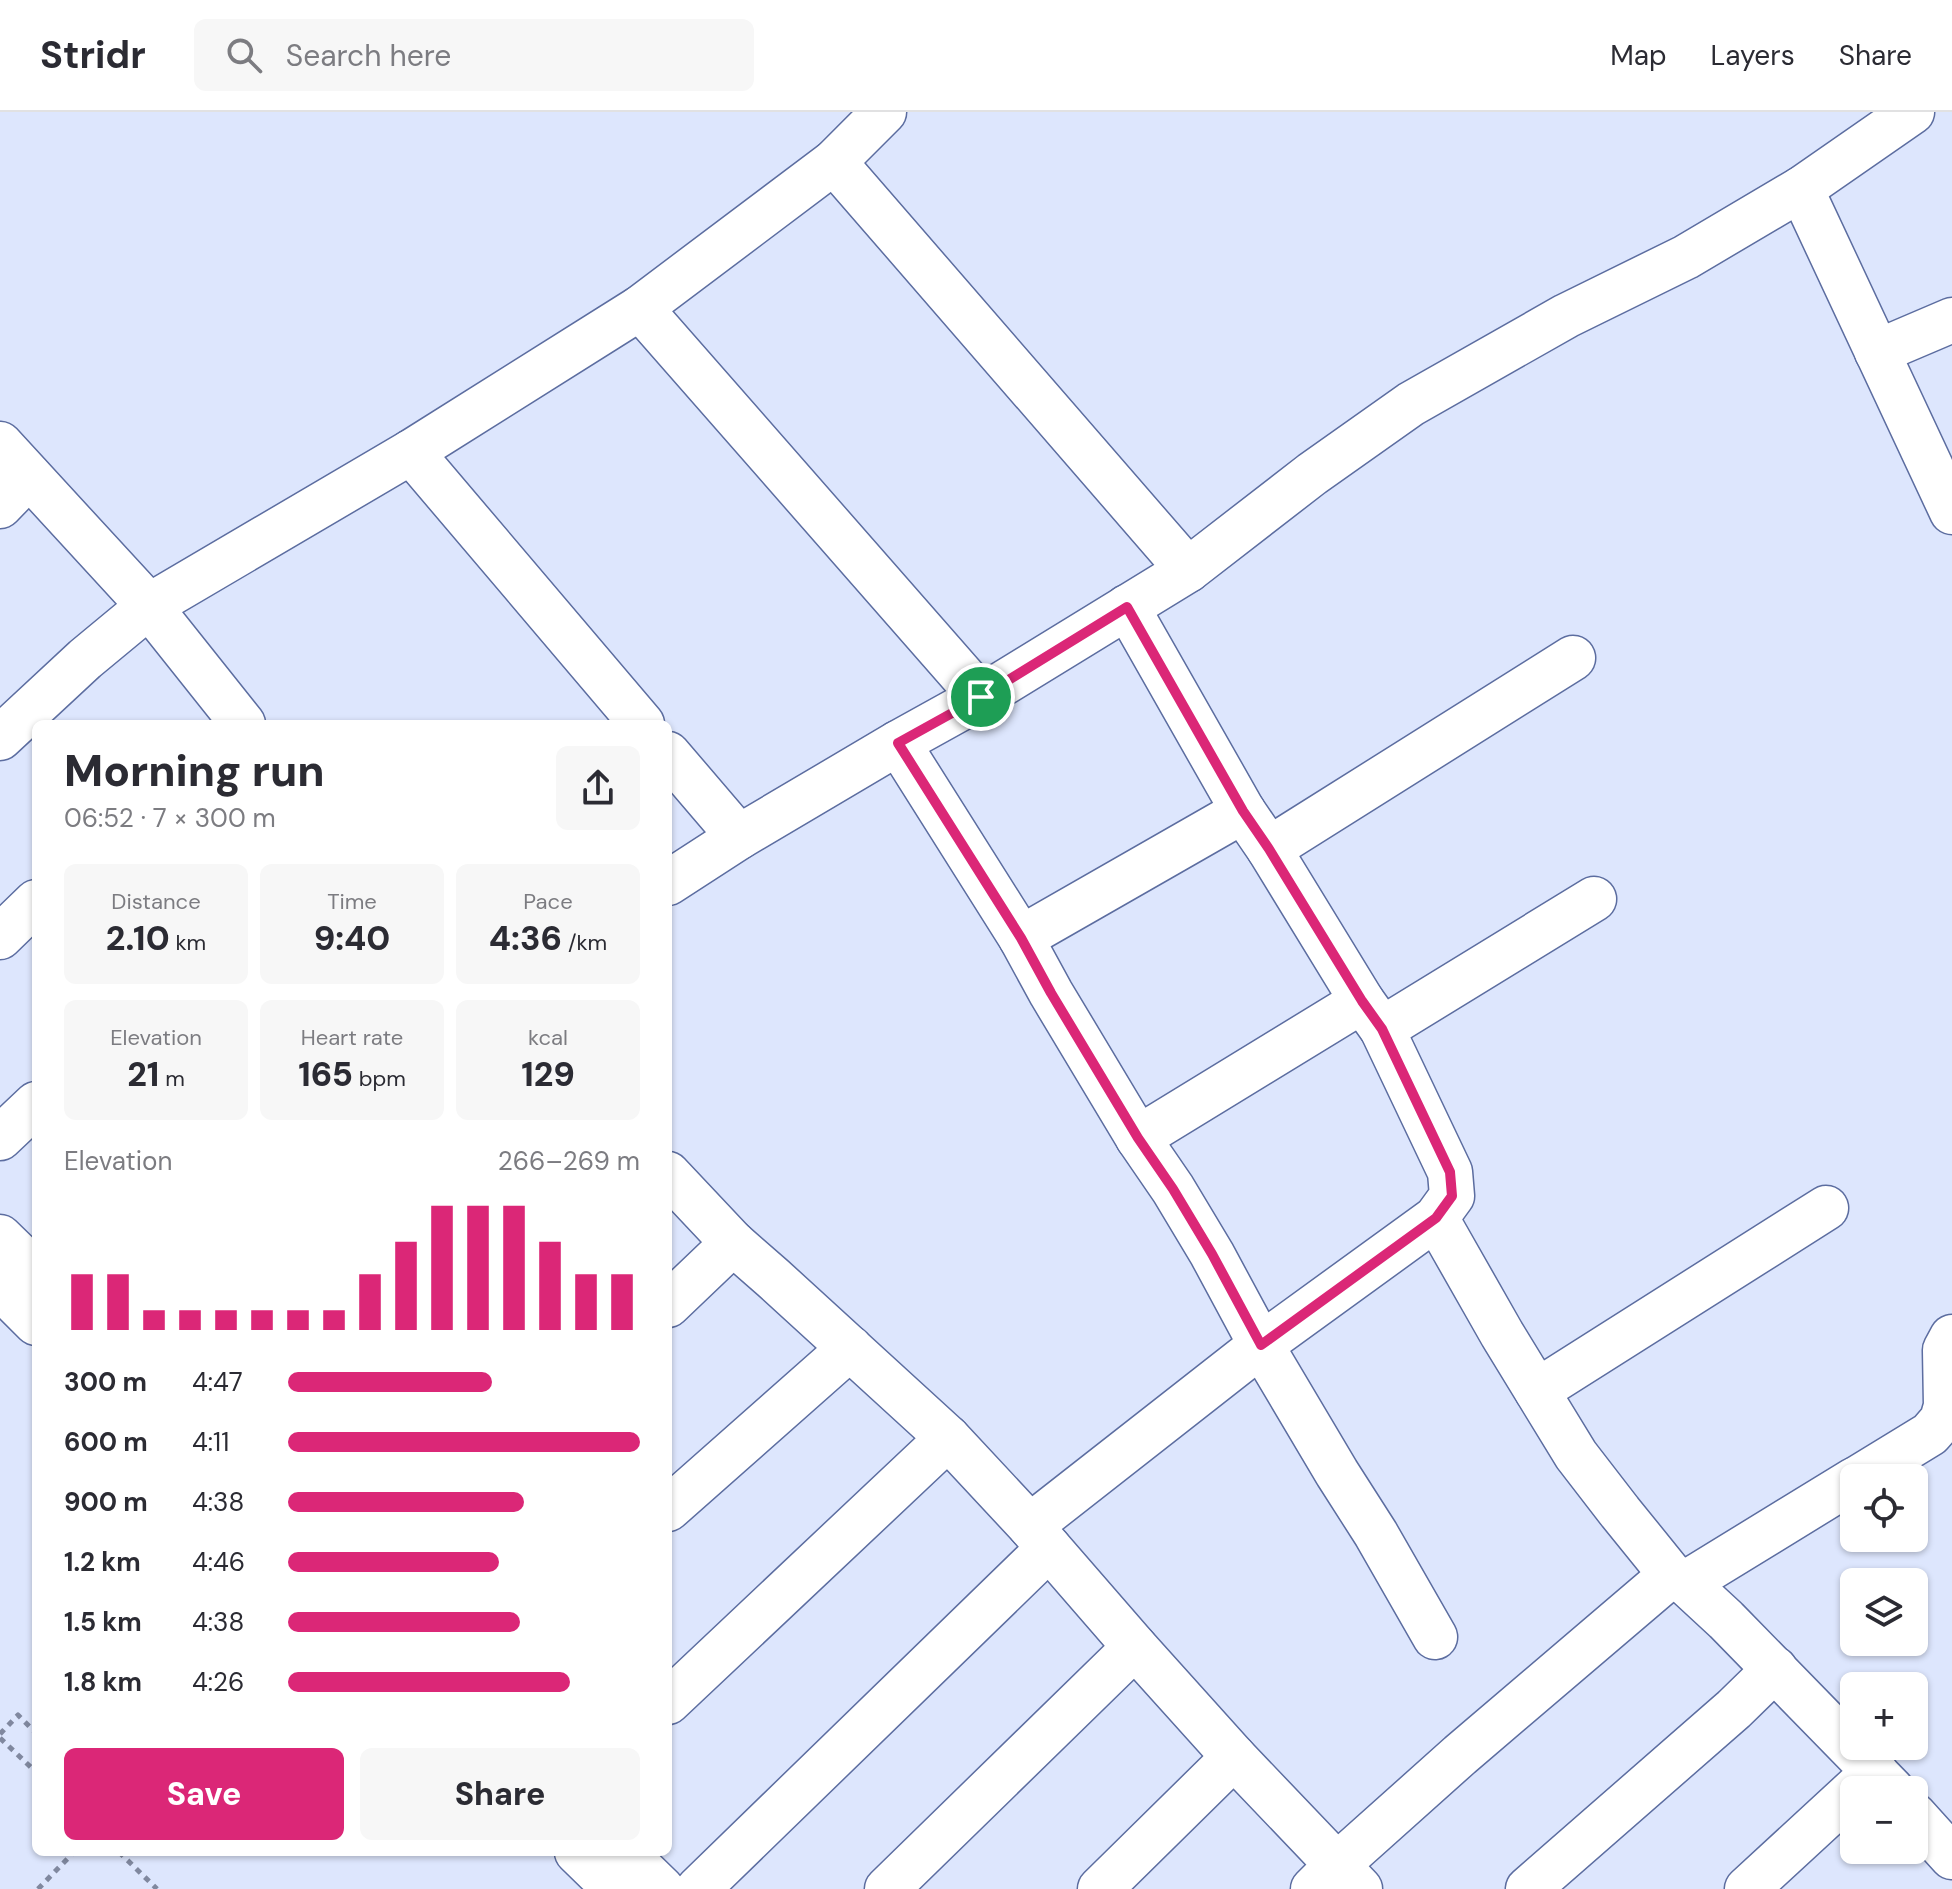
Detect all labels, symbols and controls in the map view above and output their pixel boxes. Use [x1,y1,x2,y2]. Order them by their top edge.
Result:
search box [194,19,754,91]
text: Stridr [40,30,146,80]
icon: search [222,33,266,77]
text: Search here [286,36,451,75]
text: Map [1610,37,1667,74]
text: Layers [1711,37,1795,74]
text: Share [1839,37,1912,74]
pin [947,663,1015,731]
icon: arrive [959,675,1003,719]
text: Morning run [64,742,325,800]
button: share [556,746,640,830]
text: 06:52 · 7 × 300 m [64,801,276,835]
text: Distance [111,887,201,916]
text: Time [327,887,377,916]
text: Pace [523,887,573,916]
text: 2.10 [106,916,170,961]
text: 9:40 [314,916,390,961]
text: 4:36 [489,916,562,961]
text: km [170,928,206,957]
text: /km [562,928,607,957]
text: Elevation [110,1023,202,1052]
text: Heart rate [301,1023,403,1052]
text: kcal [528,1023,568,1052]
text: 21 [127,1052,159,1097]
text: 165 [298,1052,353,1097]
text: 129 [521,1052,575,1097]
text: m [159,1064,185,1093]
text: bpm [353,1064,406,1093]
text: Elevation [64,1144,172,1178]
text: 266–269 m [498,1144,640,1178]
text: 300 m [64,1365,147,1399]
text: 4:47 [192,1365,243,1399]
text: 600 m [64,1425,148,1459]
text: 4:11 [192,1425,229,1459]
map controls [1840,1464,1928,1864]
button: locate [1840,1464,1928,1552]
text: 900 m [64,1485,148,1519]
text: 4:38 [192,1485,244,1519]
text: 1.2 km [64,1545,141,1579]
text: 4:46 [192,1545,245,1579]
button: layers [1840,1568,1928,1656]
text: 1.5 km [64,1605,142,1639]
text: 4:38 [192,1605,244,1639]
text: 1.8 km [64,1665,142,1699]
text: 4:26 [192,1665,244,1699]
button: + [1840,1672,1928,1760]
button: Save [64,1748,344,1840]
button: Share [360,1748,640,1840]
button: − [1840,1776,1928,1864]

